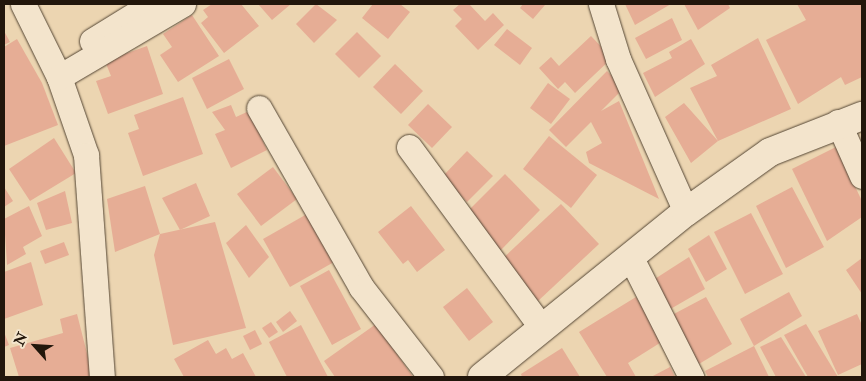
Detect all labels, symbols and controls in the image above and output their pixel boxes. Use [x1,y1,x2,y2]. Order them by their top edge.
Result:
north arrow [10,321,60,371]
text: N [11,330,31,349]

